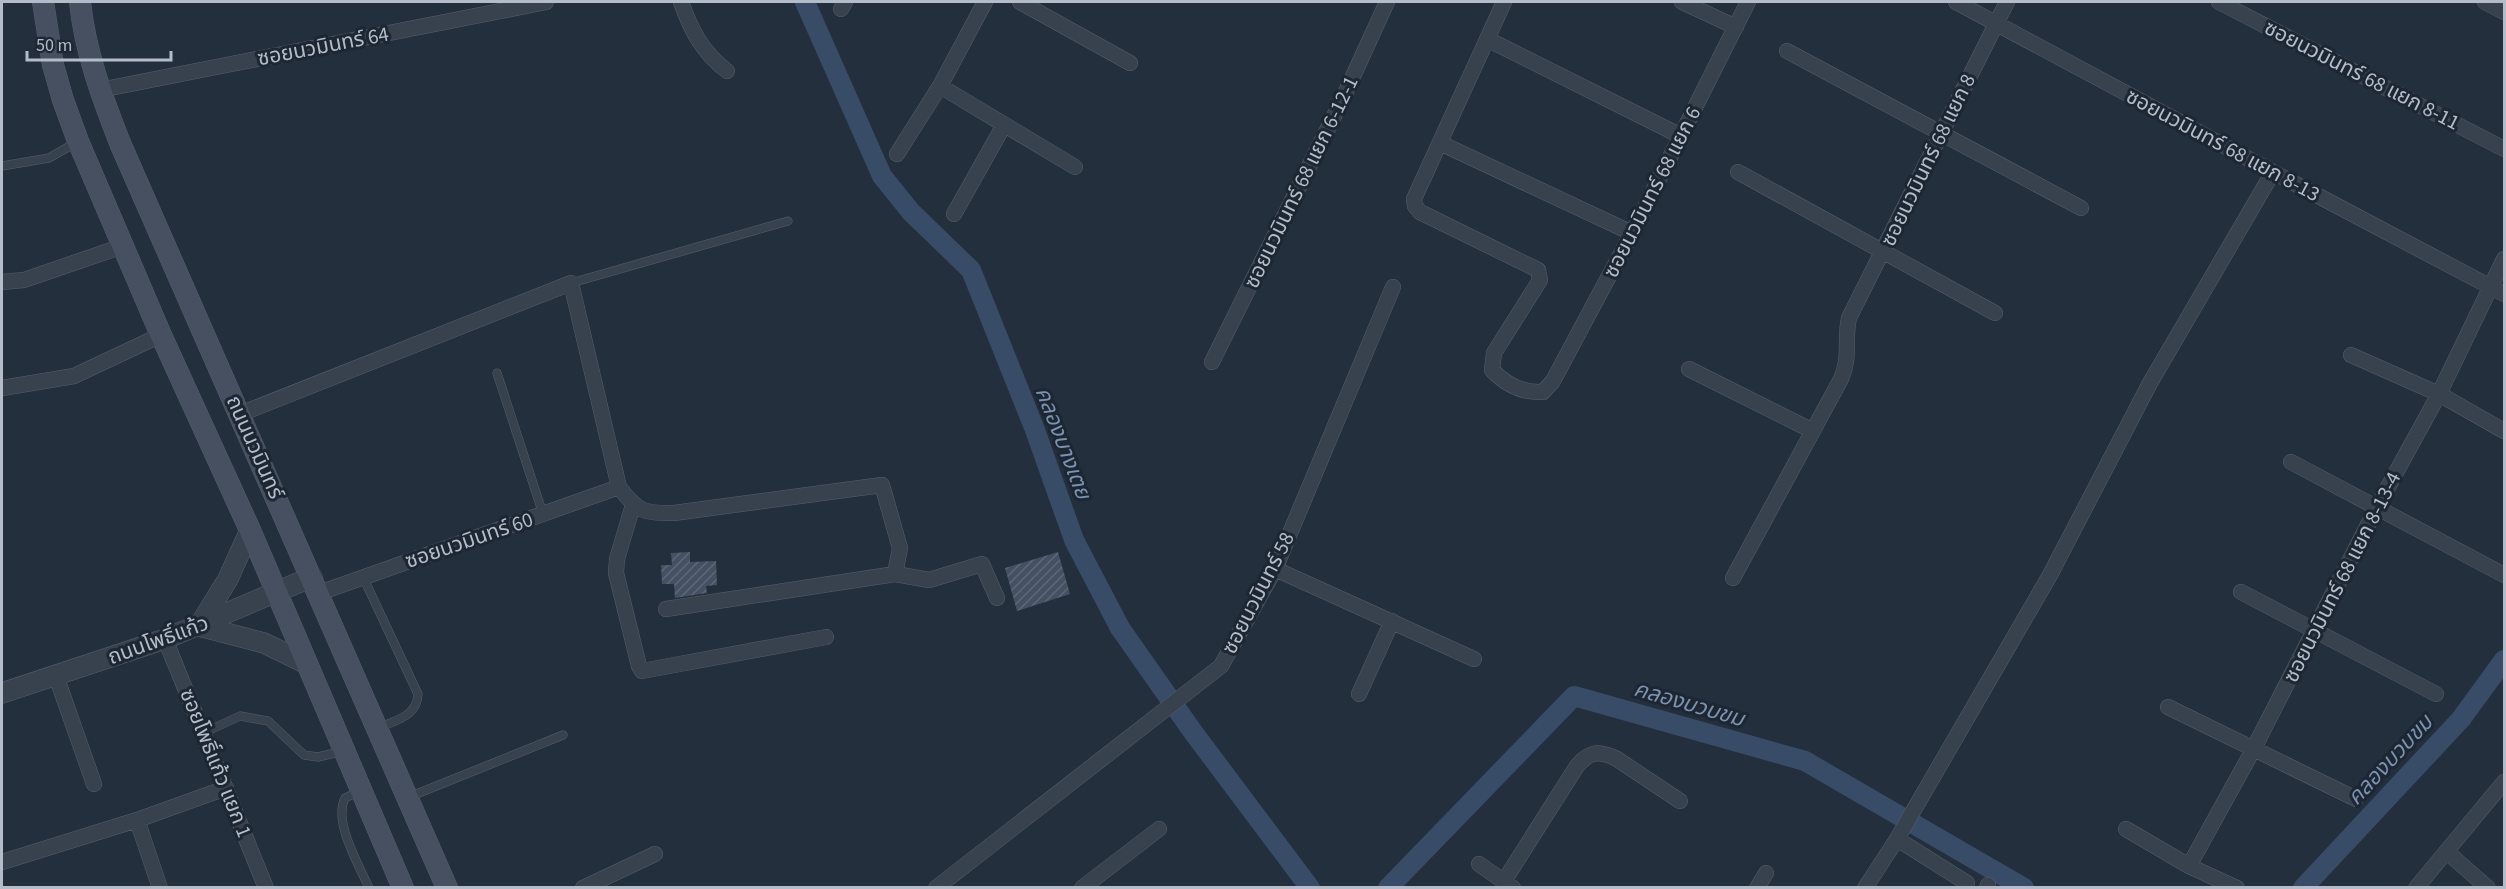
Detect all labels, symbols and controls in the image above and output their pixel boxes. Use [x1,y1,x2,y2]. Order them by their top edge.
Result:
street label: ซอยนวมินทร์ 68 แยก 8-11 [2259,13,2465,137]
street label: ซอยนวมินทร์ 64 [255,19,391,73]
scale bar [27,24,171,62]
text: 50 m [36,33,72,58]
street label: ซอยนวมินทร์ 68 แยก 8 [1873,69,1983,251]
street label: ซอยนวมินทร์ 68 แยก 6-12-1 [1236,71,1366,293]
street label: ซอยนวมินทร์ 68 แยก 8-13 [2121,81,2325,209]
street label: ซอยนวมินทร์ 68 แยก 6 [1596,101,1708,283]
water label: คลองบางเตย [1027,382,1100,506]
street label: ถนนนวมินทร์ [219,390,292,504]
street label: ซอยนวมินทร์ 68 แยก 8-13-4 [2276,466,2408,688]
street label: ซอยนวมินทร์ 60 [401,504,537,576]
street label: ซอยนวมินทร์ 58 [1214,527,1302,659]
street label: ถนนโพธิ์แก้ว [103,608,213,672]
water label: คลองบวบขม [1630,673,1749,735]
street label: ซอยโพธิ์แก้ว แยก 1 [172,684,260,842]
water label: คลองบวบขม [2340,707,2441,812]

